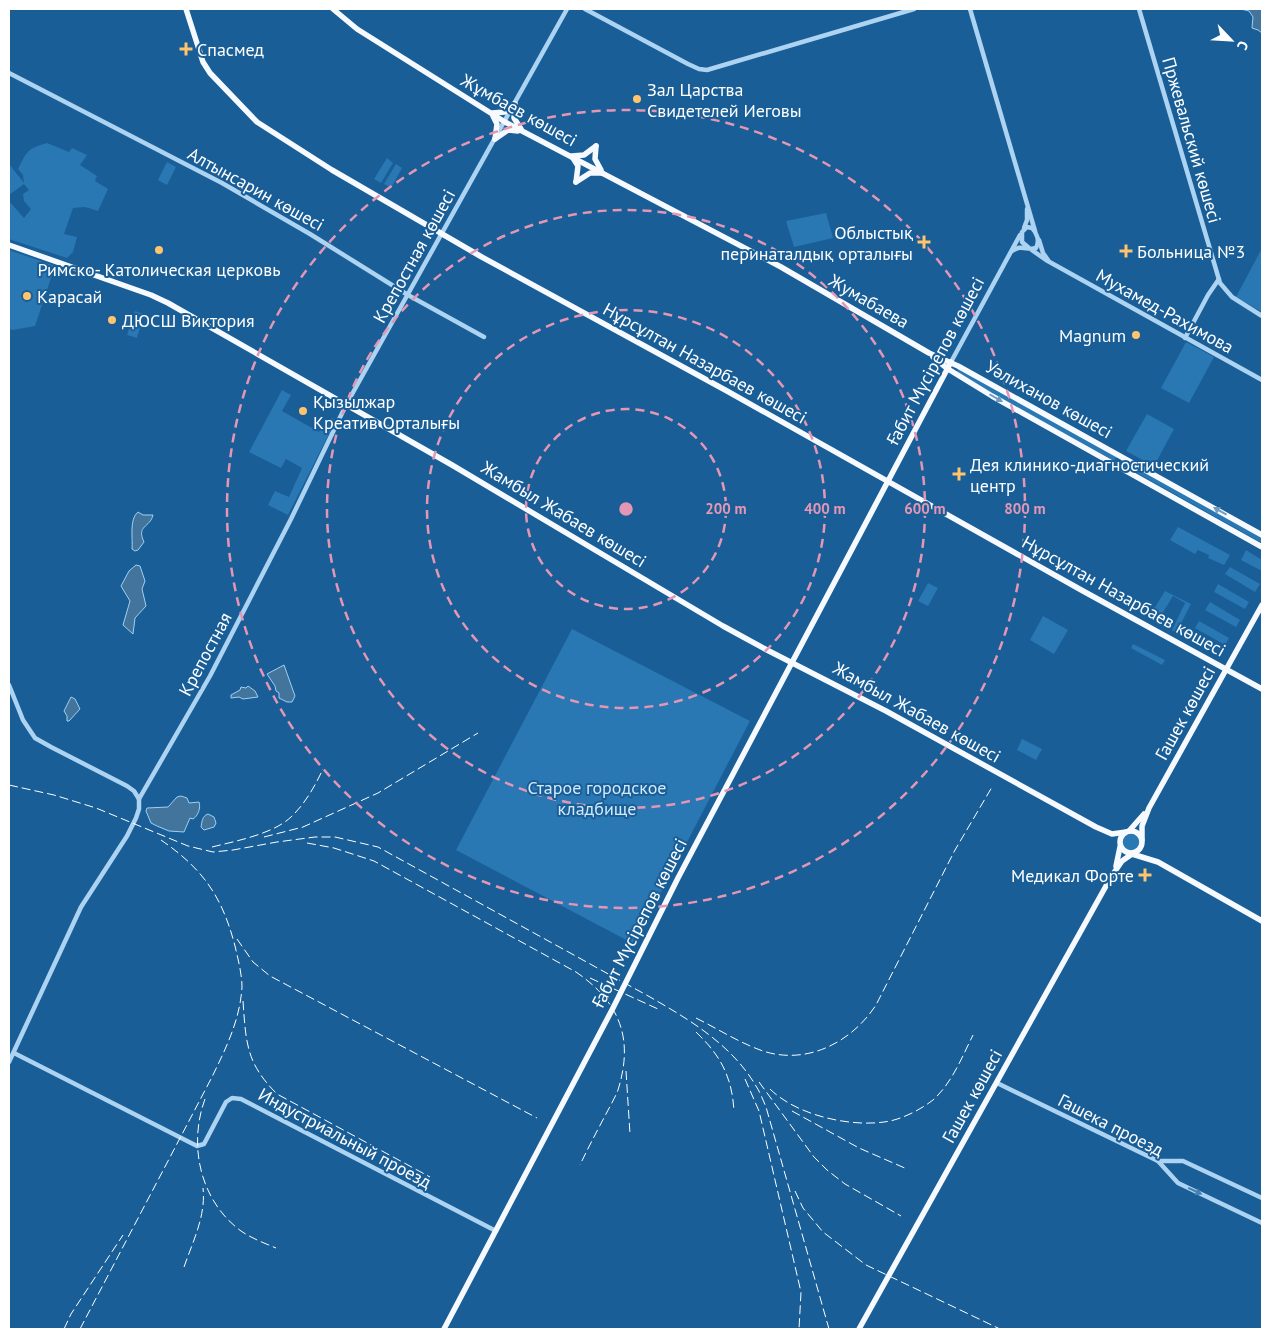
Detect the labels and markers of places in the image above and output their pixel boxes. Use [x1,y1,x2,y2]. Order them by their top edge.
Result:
place label: Спасмед [197,38,264,61]
marker: Спасмед [179,42,193,56]
place label: Зал Царства Свидетелей Иеговы [647,78,802,122]
marker: Зал Царства Свидетелей Иеговы [631,93,643,105]
place label: Облыстық перинаталдық орталығы [720,221,913,265]
marker: Облыстық перинаталдық орталығы [917,235,931,249]
place label: Больница №3 [1137,240,1245,263]
marker: Римско- Католическая церковь [153,244,165,256]
marker: Больница №3 [1119,244,1133,258]
place label: Римско- Католическая церковь [37,258,281,281]
place label: Карасай [37,285,102,308]
marker: Карасай [21,290,33,302]
place label: ДЮСШ Виктория [122,309,255,332]
marker: ДЮСШ Виктория [106,314,118,326]
place label: Magnum [1059,324,1126,347]
marker: Magnum [1130,329,1142,341]
place label: Қызылжар Креатив Орталығы [313,390,460,434]
marker: Қызылжар Креатив Орталығы [297,405,309,417]
place label: Дея клинико-диагностический центр [970,453,1209,497]
marker: Дея клинико-диагностический центр [952,467,966,481]
centre of rings [617,500,635,518]
place label: Медикал Форте [1011,864,1134,887]
marker: Медикал Форте [1138,868,1152,882]

